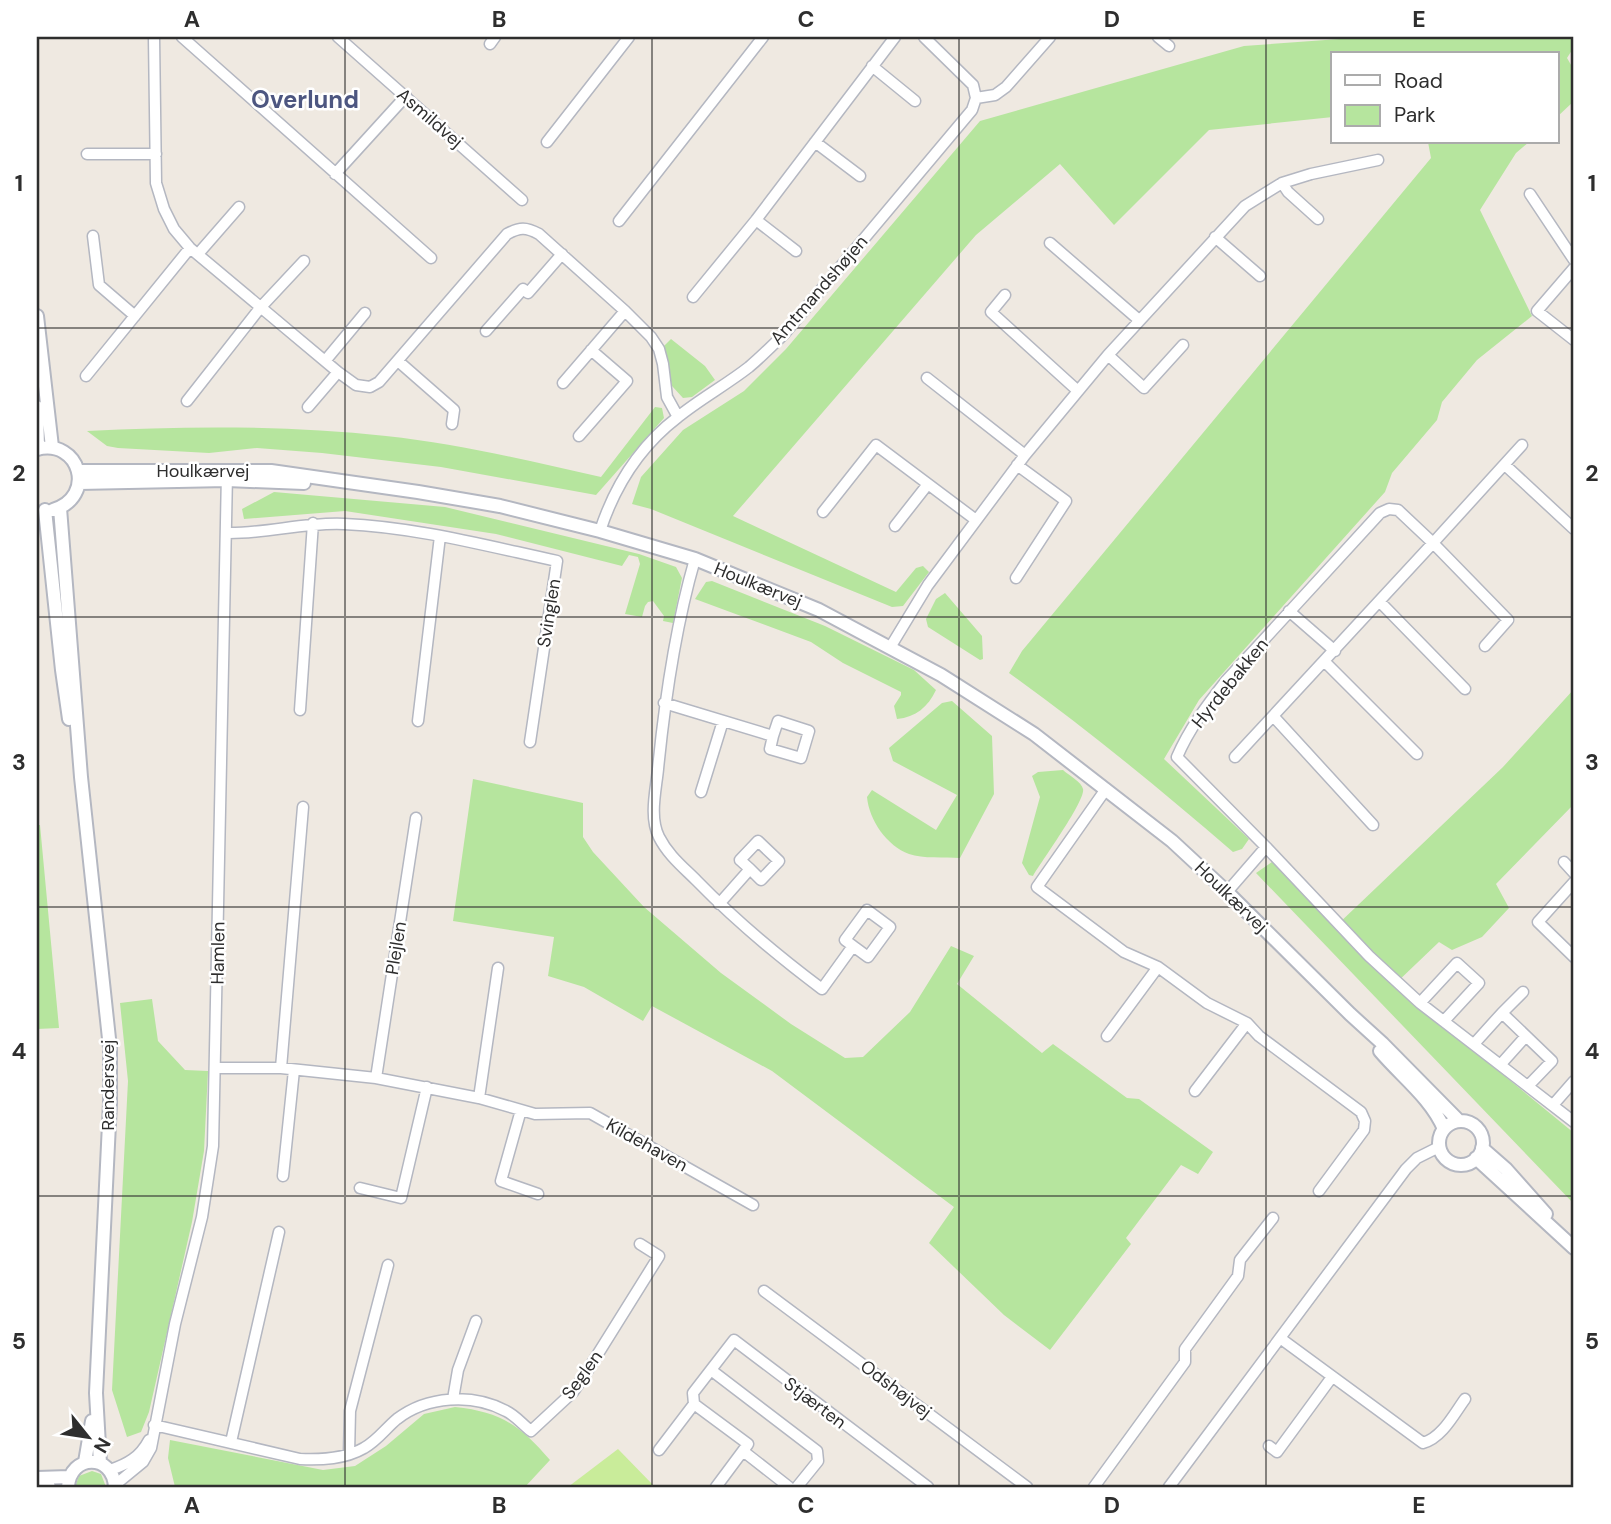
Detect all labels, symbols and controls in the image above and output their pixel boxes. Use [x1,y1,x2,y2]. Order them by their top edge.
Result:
text: A [184,4,200,34]
text: B [492,4,506,34]
text: C [798,4,814,34]
text: D [1104,4,1120,34]
text: E [1412,4,1426,34]
legend [1331,52,1558,144]
text: Road [1394,67,1443,95]
street label: Asmildvej [392,83,468,153]
district label: Overlund [251,84,359,115]
text: Park [1394,101,1436,129]
text: 1 [15,168,23,198]
text: 1 [1588,168,1596,198]
street label: Amtmandshøjen [765,230,873,350]
text: 2 [12,458,26,488]
text: 2 [1585,458,1599,488]
street label: Houlkærvej [156,459,250,483]
street label: Houlkærvej [710,556,806,614]
street label: Svinglen [532,577,566,649]
street label: Hyrdebakken [1186,633,1274,733]
text: 3 [12,747,26,777]
text: 3 [1585,747,1599,777]
street label: Houlkærvej [1189,856,1273,938]
street label: Plejlen [380,920,412,976]
street label: Hamlen [205,921,231,985]
text: 4 [12,1036,27,1066]
text: 4 [1585,1036,1600,1066]
street label: Randersvej [96,1040,120,1130]
street label: Kildehaven [602,1113,692,1177]
text: 5 [12,1326,26,1356]
text: 5 [1585,1326,1599,1356]
street label: Seglen [556,1346,608,1404]
street label: Odshøjvej [855,1354,937,1424]
street label: Stjærten [779,1372,851,1434]
north arrow [52,1402,122,1472]
text: N [88,1433,117,1458]
text: A [184,1490,200,1520]
text: B [492,1490,506,1520]
text: C [798,1490,814,1520]
text: D [1104,1490,1120,1520]
text: E [1412,1490,1426,1520]

